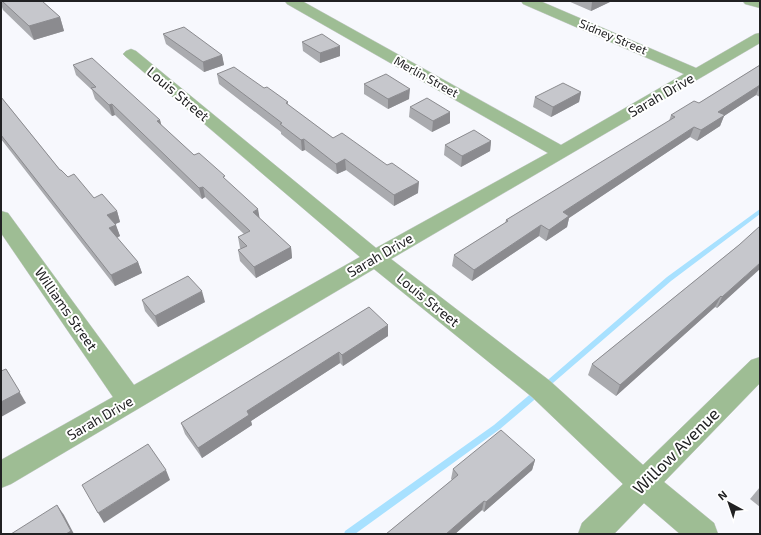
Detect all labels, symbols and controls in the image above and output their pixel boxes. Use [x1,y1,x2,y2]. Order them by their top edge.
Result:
street label: Sidney Street [577,16,650,57]
street label: Merlin Street [392,53,461,100]
street label: Louis Street [144,63,213,124]
street label: Sarah Drive [625,69,697,120]
street label: Sarah Drive [344,229,416,280]
street label: Williams Street [31,264,101,354]
street label: Louis Street [394,269,463,330]
street label: Sarah Drive [64,392,136,443]
street label: Willow Avenue [628,403,723,498]
north arrow [709,483,749,523]
text: N [715,487,730,502]

